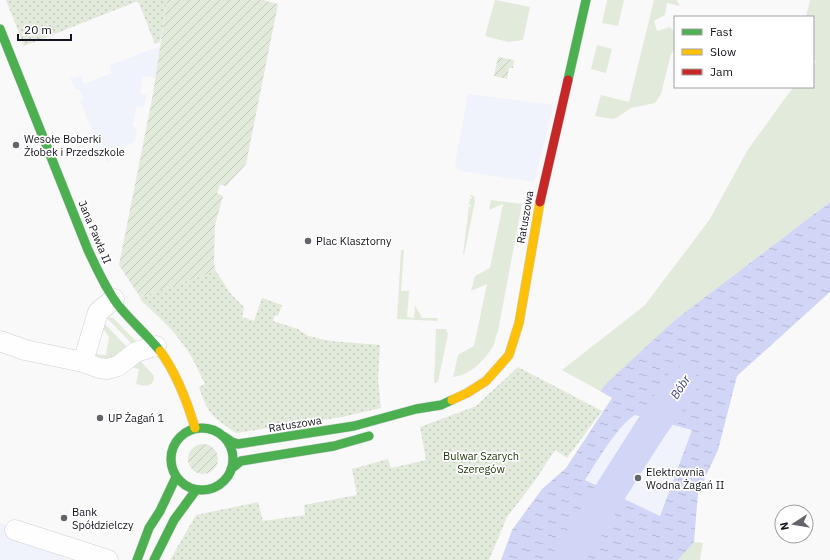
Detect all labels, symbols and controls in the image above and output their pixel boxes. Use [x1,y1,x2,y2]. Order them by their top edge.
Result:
scale bar [18,16,71,42]
legend [674,16,814,88]
text: 20 m [24,22,52,37]
text: Fast [710,24,733,39]
text: Slow [710,44,736,59]
text: Jam [710,64,733,79]
place label: Wesołe Boberki Żłobek i Przedszkole [24,132,125,159]
marker: Wesołe Boberki Żłobek i Przedszkole [11,140,21,150]
street label: Ratuszowa [513,189,537,245]
street label: Jana Pawła II [75,198,115,266]
place label: Plac Klasztorny [316,234,392,248]
marker: Plac Klasztorny [303,236,313,246]
water label: Bóbr [667,372,694,402]
place label: UP Żagań 1 [108,411,164,425]
marker: UP Żagań 1 [95,413,105,423]
street label: Ratuszowa [267,413,323,435]
park label: Bulwar Szarych Szeregów [443,449,519,476]
place label: Elektrownia Wodna Żagań II [646,465,724,492]
marker: Elektrownia Wodna Żagań II [633,473,643,483]
north arrow [774,504,814,544]
place label: Bank Spółdzielczy [72,505,134,532]
marker: Bank Spółdzielczy [59,513,69,523]
text: N [777,521,792,531]

